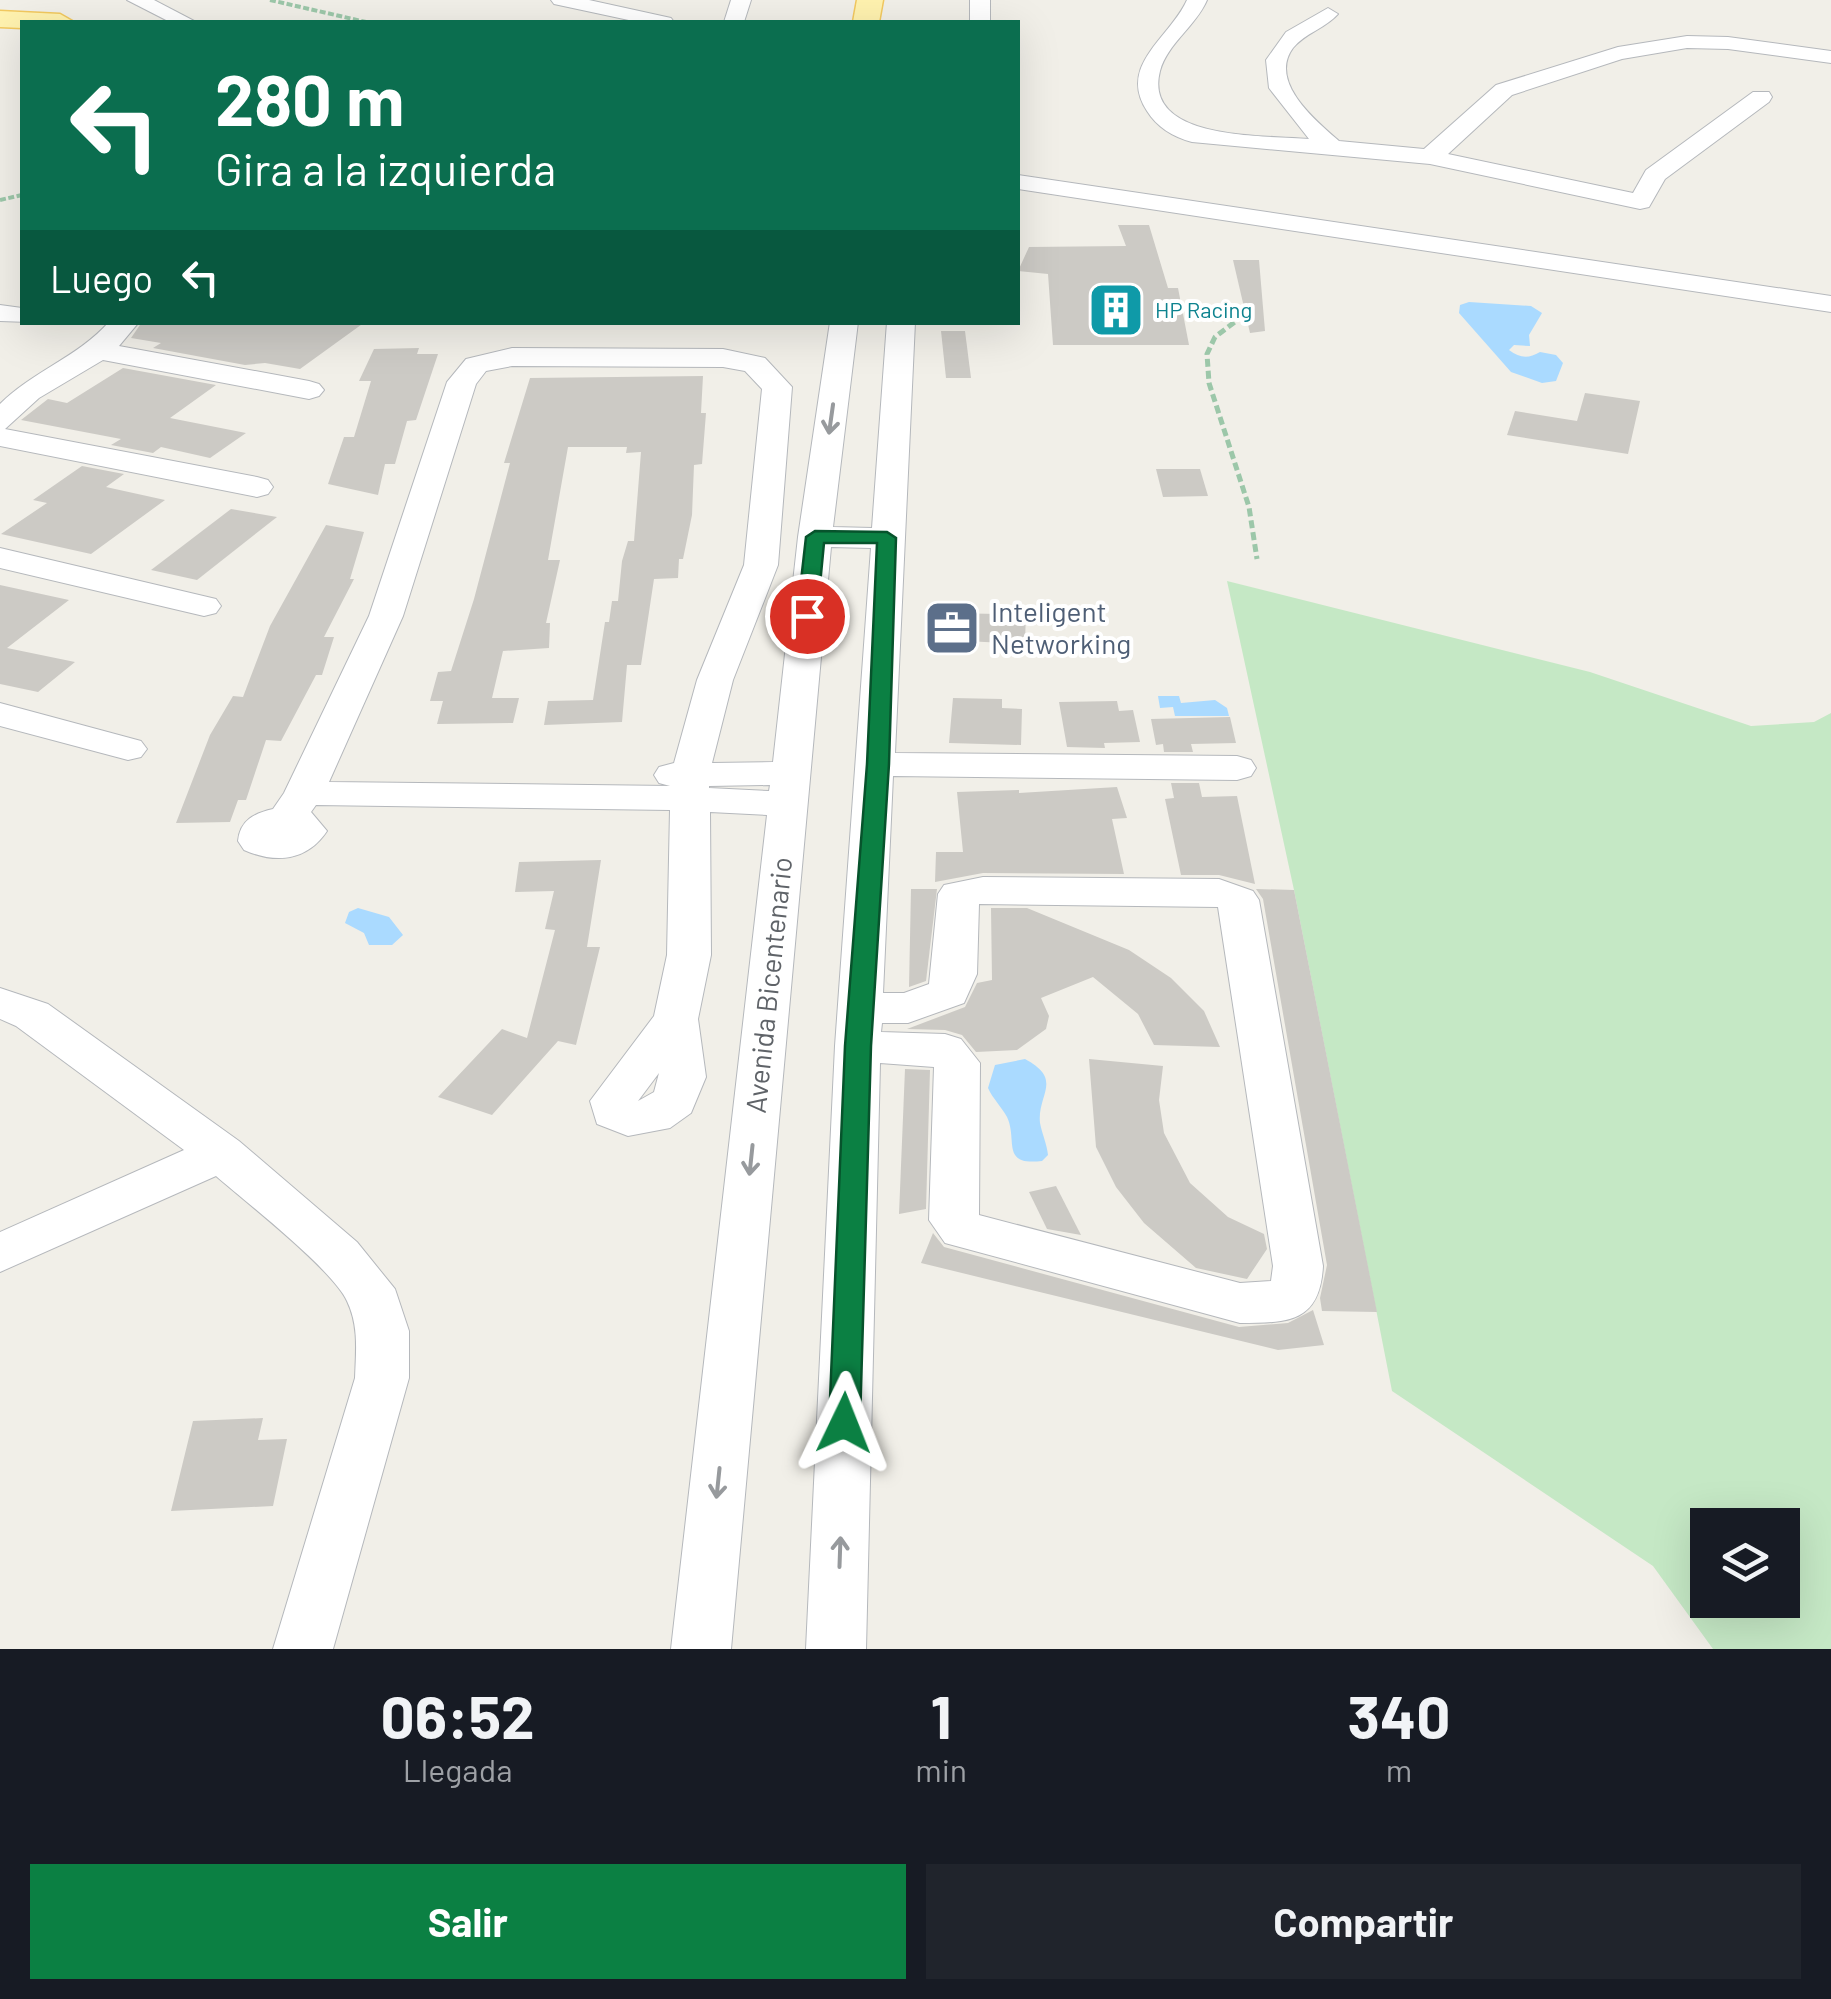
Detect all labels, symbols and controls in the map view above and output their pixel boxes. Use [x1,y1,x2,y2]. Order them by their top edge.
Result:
text: 280 m [215,56,404,140]
icon: left [50,60,180,190]
text: Gira a la izquierda [215,141,556,195]
icon: left [173,250,228,305]
text: Luego [50,255,153,301]
building icon: HP Racing [1086,280,1146,340]
place label: HP Racing [1155,296,1252,322]
one-way arrow [822,402,840,435]
pin [765,574,850,659]
icon: arrive [780,589,835,644]
place label: Inteligent Networking [991,594,1131,660]
office icon: Inteligent Networking [922,598,982,658]
street label: Avenida Bicentenario [738,855,798,1115]
one-way arrow [741,1143,760,1175]
position arrow [792,1371,896,1475]
one-way arrow [708,1466,727,1499]
map controls [1690,1508,1800,1618]
button: layers [1690,1508,1800,1618]
one-way arrow [830,1536,849,1568]
text: 06:52 [381,1679,535,1751]
text: 1 [931,1679,952,1751]
text: 340 [1348,1679,1450,1751]
text: Llegada [403,1750,513,1788]
text: min [915,1750,967,1788]
text: m [1386,1750,1412,1788]
button: Salir [30,1864,906,1979]
button: Compartir [926,1864,1801,1979]

